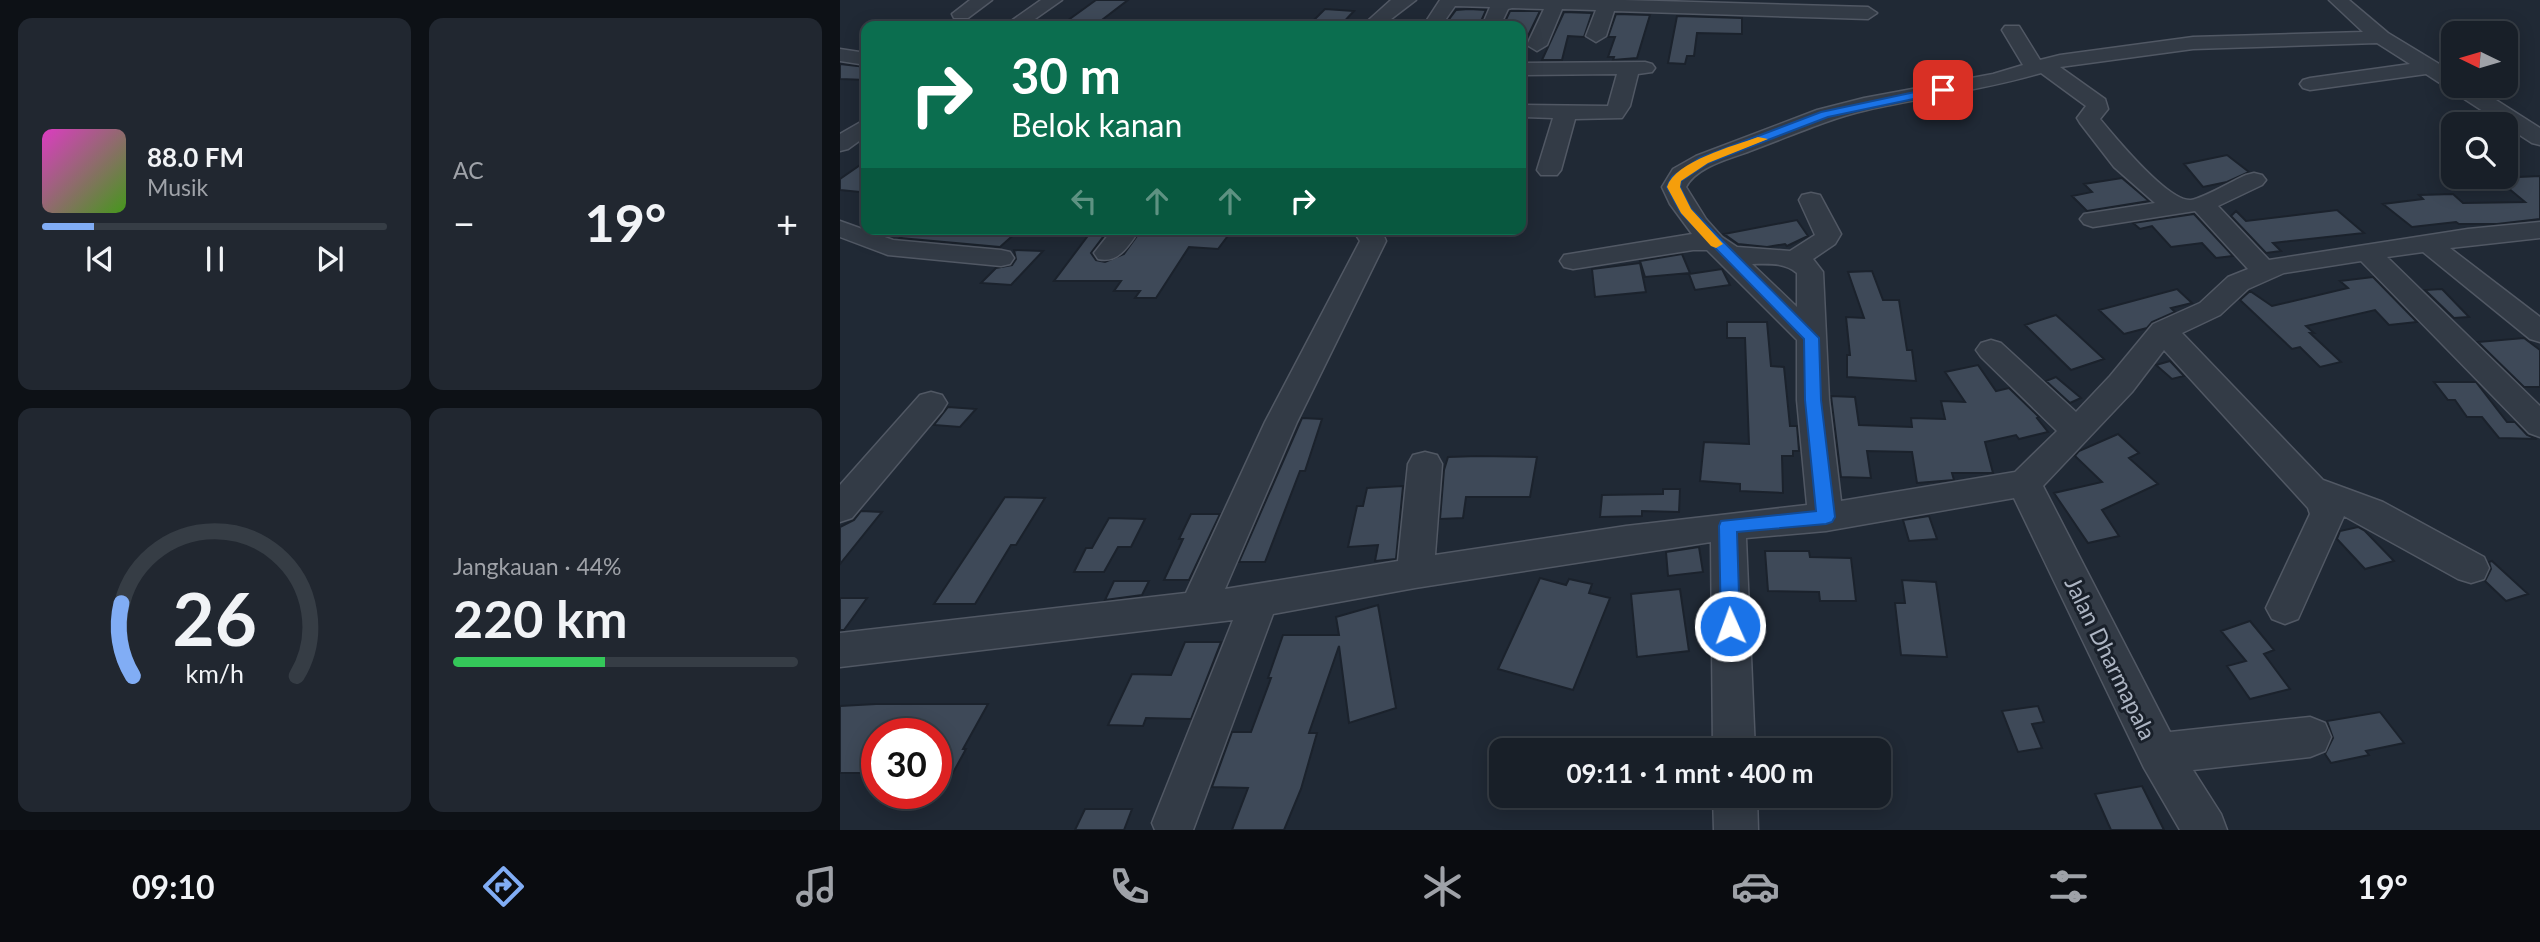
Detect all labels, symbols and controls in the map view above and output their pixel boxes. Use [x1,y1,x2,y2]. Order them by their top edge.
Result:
north arrow [2441,21,2518,98]
map controls [2441,21,2518,189]
text: 30 m [1011,46,1121,104]
icon: right [896,49,987,140]
pin [1913,60,1973,120]
icon: arrive [1924,71,1962,109]
text: Belok kanan [1011,105,1182,144]
button: search [2441,112,2518,189]
text: 88.0 FM [147,141,244,173]
text: AC [453,156,484,184]
text: Musik [147,173,208,201]
icon: left [1065,182,1103,220]
icon: ahead [1138,182,1176,220]
icon: ahead [1211,182,1249,220]
icon: right [1284,182,1322,220]
text: 19° [585,191,666,253]
text: − [453,200,475,246]
text: + [776,200,798,246]
icon: previous [81,240,119,278]
icon: pause [196,240,234,278]
icon: next [311,240,349,278]
text: Jangkauan · 44% [453,552,622,580]
street label: Jalan Dharmapala [2059,572,2163,744]
text: 26 [172,574,257,662]
text: 220 km [453,587,627,649]
position arrow [1693,589,1767,663]
text: km/h [185,658,244,688]
speed limit sign: 30 [861,718,952,809]
text: 09:11 · 1 mnt · 400 m [1566,757,1814,789]
icon: directions [479,862,528,911]
icon: music [792,862,841,911]
icon: phone [1105,862,1154,911]
icon: climate [1418,862,1467,911]
icon: car [1731,862,1780,911]
icon: filters [2044,862,2093,911]
text: 09:10 [132,867,215,906]
text: 19° [2357,867,2408,906]

